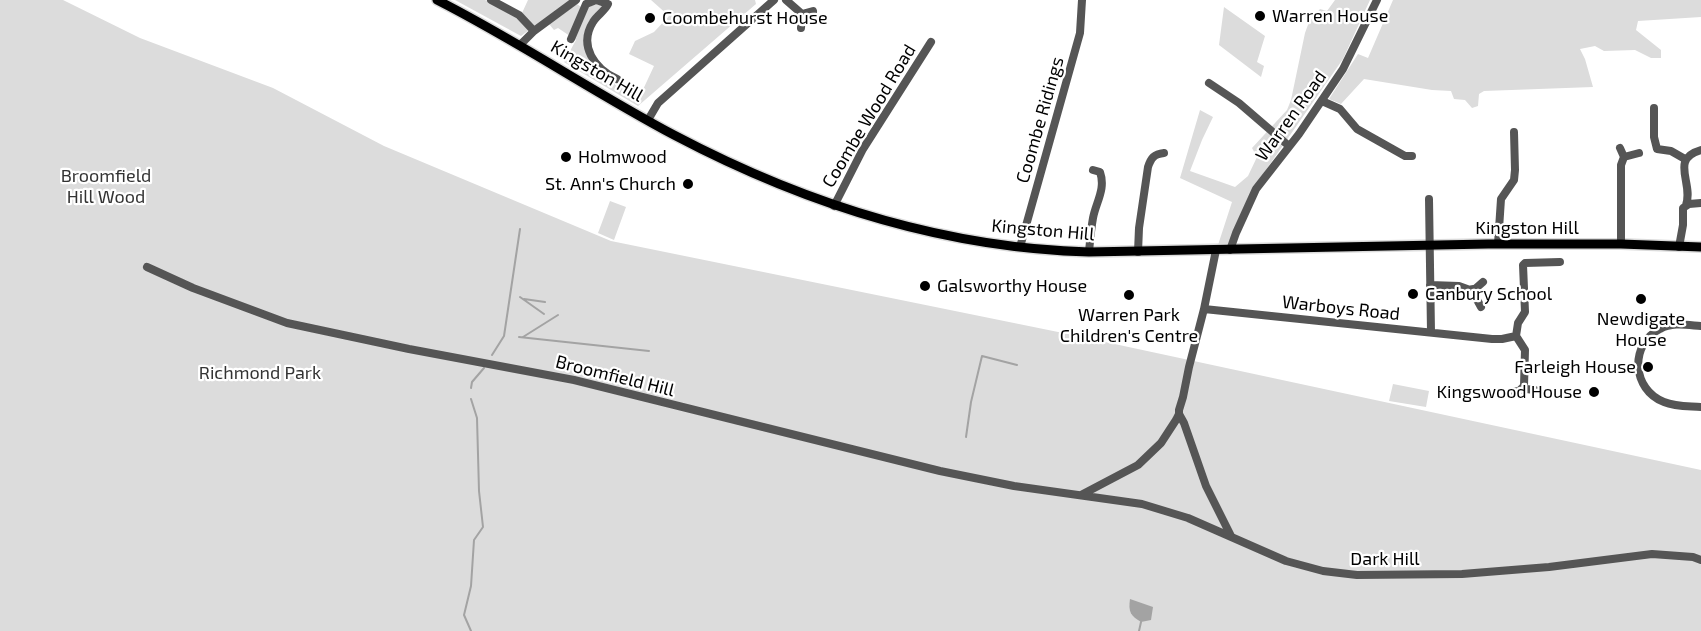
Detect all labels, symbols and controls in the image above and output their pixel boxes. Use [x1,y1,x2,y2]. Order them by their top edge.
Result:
place label: Warren House [1272,5,1388,27]
place label: Coombehurst House [662,7,828,29]
marker: Warren House [1253,9,1267,23]
marker: Coombehurst House [643,11,657,25]
street label: Kingston Hill [547,36,647,106]
street label: Coombe Wood Road [818,40,920,192]
street label: Coombe Ridings [1012,54,1068,186]
street label: Warren Road [1251,67,1331,165]
place label: Holmwood [578,146,667,168]
marker: Holmwood [559,150,573,164]
park label: Broomfield Hill Wood [61,165,151,207]
place label: St. Ann's Church [545,173,676,195]
marker: St. Ann's Church [681,177,695,191]
street label: Kingston Hill [991,215,1095,245]
street label: Kingston Hill [1475,217,1579,239]
place label: Galsworthy House [937,275,1087,297]
marker: Galsworthy House [918,279,932,293]
place label: Canbury School [1425,283,1552,305]
marker: Canbury School [1406,287,1420,301]
marker: Warren Park Children's Centre [1122,288,1136,302]
street label: Warboys Road [1281,291,1401,325]
marker: Newdigate House [1634,292,1648,306]
place label: Warren Park Children's Centre [1060,304,1198,346]
place label: Newdigate House [1597,308,1685,350]
street label: Broomfield Hill [553,351,677,401]
place label: Farleigh House [1514,356,1636,378]
marker: Farleigh House [1641,360,1655,374]
park label: Richmond Park [199,362,321,384]
place label: Kingswood House [1436,381,1582,403]
marker: Kingswood House [1587,385,1601,399]
street label: Dark Hill [1350,548,1420,570]

